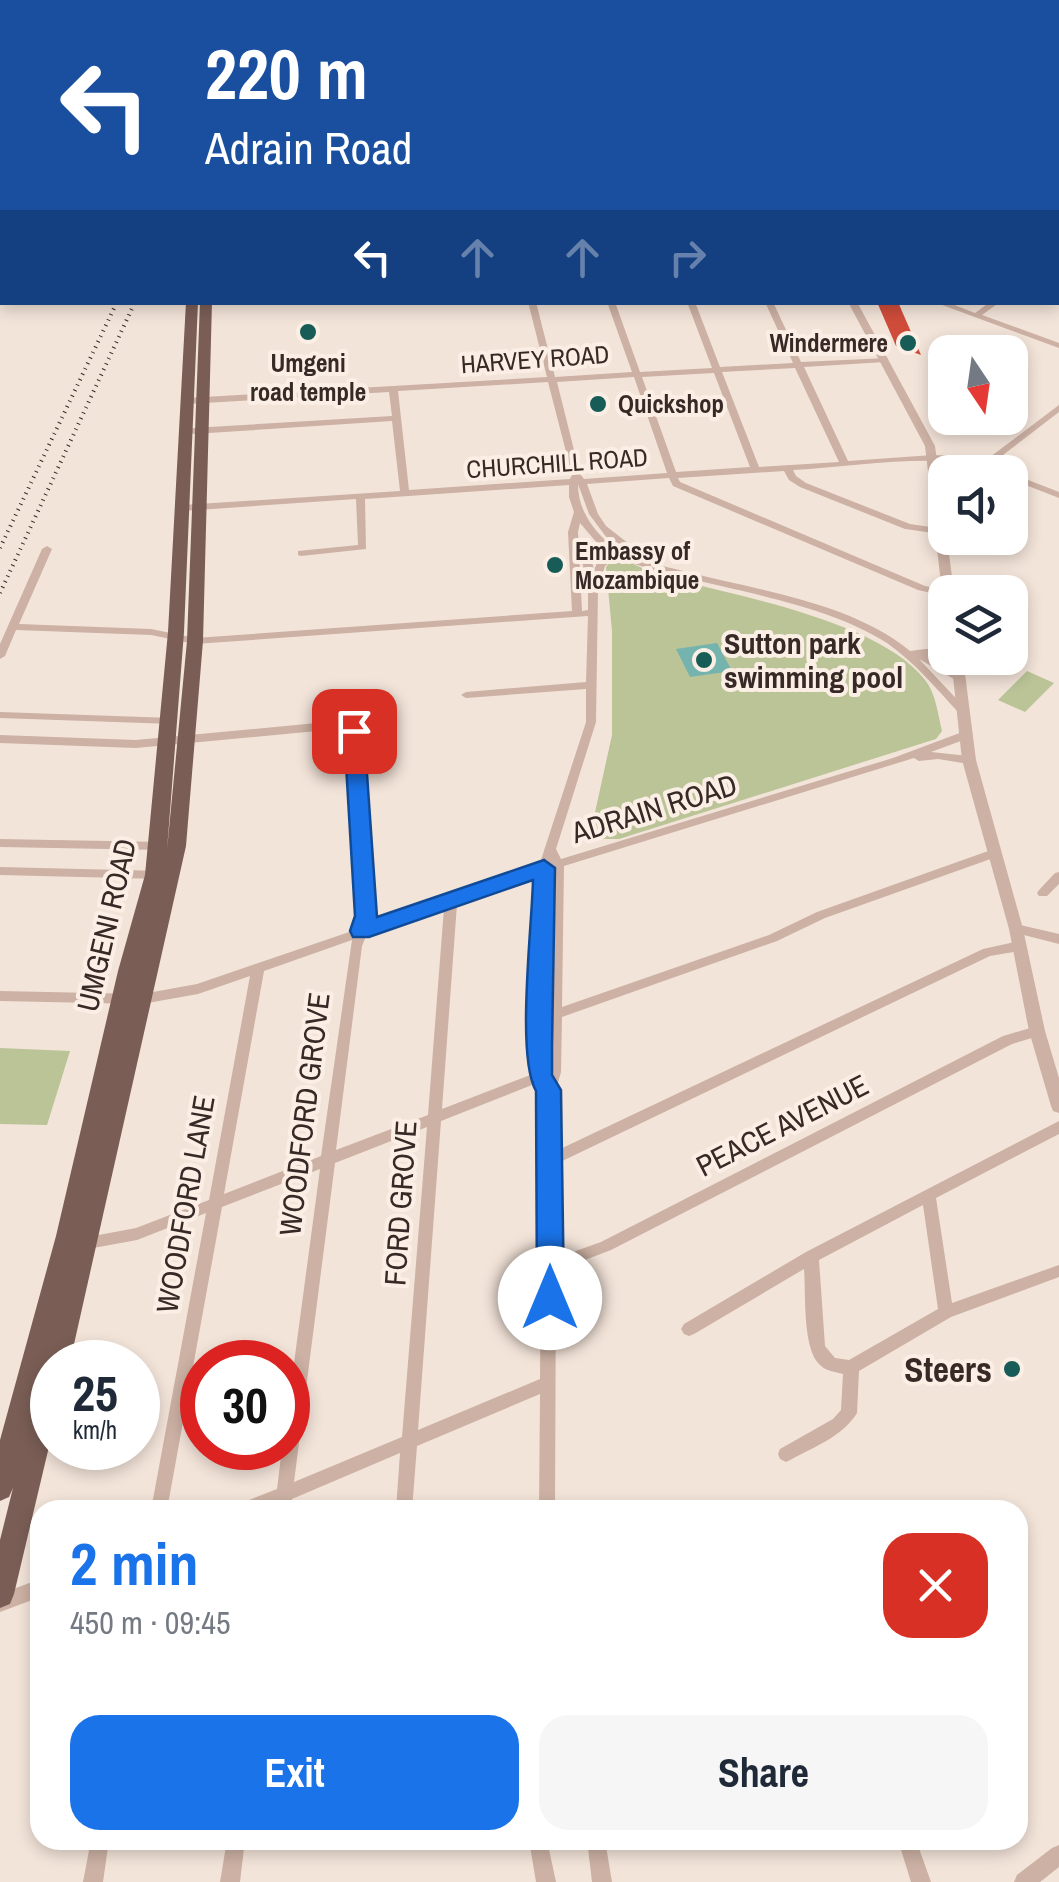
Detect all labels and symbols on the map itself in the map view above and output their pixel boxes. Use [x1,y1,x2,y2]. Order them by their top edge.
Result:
marker: Umgeni road temple [297,321,319,343]
place label: Windermere [770,326,888,360]
marker: Windermere [897,332,919,354]
north arrow [928,335,1028,435]
street label: HARVEY ROAD [460,337,610,381]
place label: Umgeni road temple [250,346,366,409]
place label: Quickshop [618,387,724,421]
marker: Quickshop [587,393,609,415]
street label: CHURCHILL ROAD [465,440,649,486]
place label: Embassy of Mozambique [575,534,699,597]
marker: Embassy of Mozambique [544,554,566,576]
place label: Sutton park swimming pool [724,623,903,697]
marker: Sutton park swimming pool [693,649,715,671]
pin [312,689,397,774]
street label: ADRAIN ROAD [565,764,742,852]
street label: UMGENI ROAD [67,835,145,1015]
street label: WOODFORD GROVE [269,990,339,1238]
street label: PEACE AVENUE [689,1064,875,1186]
street label: WOODFORD LANE [146,1092,224,1316]
street label: FORD GROVE [374,1119,426,1287]
position arrow [498,1246,602,1350]
speed limit sign: 30 [180,1340,310,1470]
place label: Steers [904,1346,992,1393]
marker: Steers [1001,1358,1023,1380]

